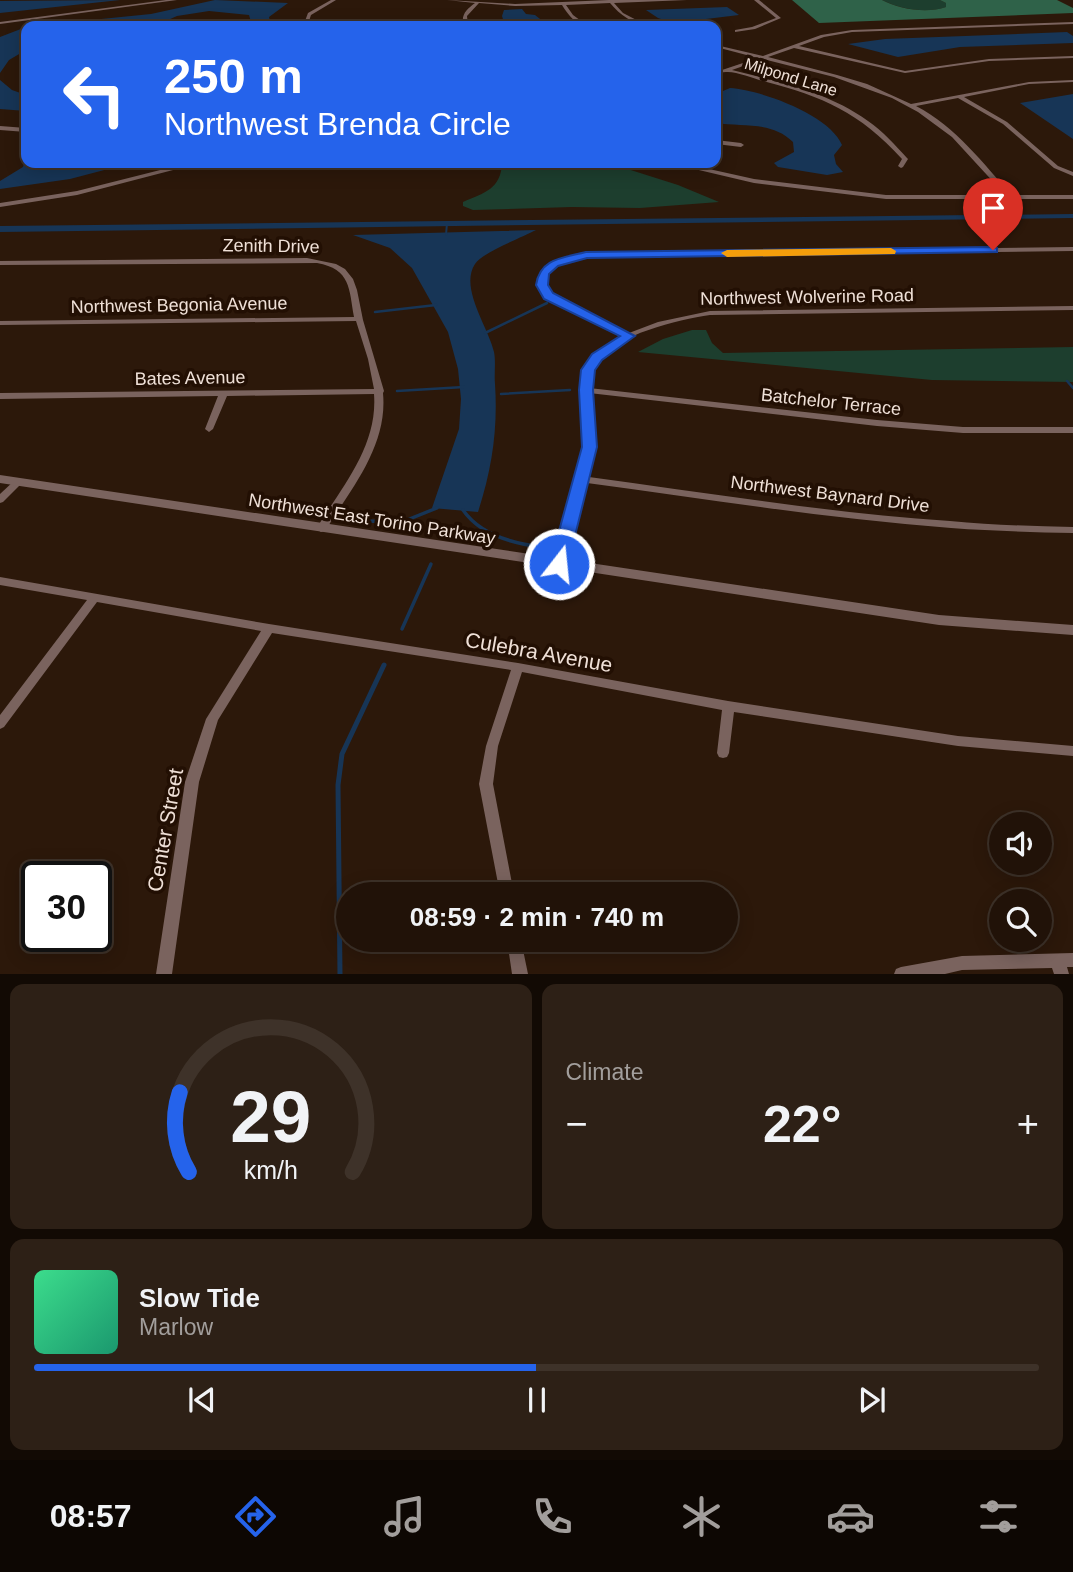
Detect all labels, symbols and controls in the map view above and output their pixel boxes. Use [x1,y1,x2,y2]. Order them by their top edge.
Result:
icon: left [49,49,140,140]
text: 250 m [164,49,303,103]
street label: Milpond Lane [743,55,840,99]
text: Northwest Brenda Circle [164,106,511,142]
pin [963,178,1023,250]
icon: arrive [974,189,1012,227]
street label: Zenith Drive [222,235,320,257]
street label: Northwest Wolverine Road [700,285,914,309]
street label: Northwest Begonia Avenue [70,293,288,317]
street label: Bates Avenue [134,367,246,389]
street label: Batchelor Terrace [760,385,902,419]
street label: Northwest Baynard Drive [729,472,931,516]
street label: Northwest East Torino Parkway [247,490,497,548]
position arrow [522,527,596,601]
street label: Culebra Avenue [464,628,614,676]
street label: Center Street [143,766,187,894]
map controls [989,812,1052,952]
button: sound [989,812,1052,875]
speed limit sign: 30 [21,861,112,952]
button: search [989,889,1052,952]
text: 08:59 · 2 min · 740 m [410,902,664,932]
text: Climate [566,1059,643,1085]
text: 29 [230,1077,311,1158]
text: 22° [763,1095,842,1153]
text: − [566,1103,588,1145]
text: + [1017,1103,1039,1145]
text: km/h [244,1156,298,1184]
text: Slow Tide [139,1283,260,1313]
text: Marlow [139,1314,213,1340]
icon: previous [183,1381,221,1419]
icon: pause [518,1381,556,1419]
icon: next [853,1381,891,1419]
icon: directions [231,1492,280,1541]
icon: music [380,1492,429,1541]
icon: phone [528,1492,577,1541]
icon: climate [677,1492,726,1541]
icon: car [826,1492,875,1541]
icon: filters [974,1492,1023,1541]
text: 08:57 [50,1498,132,1534]

